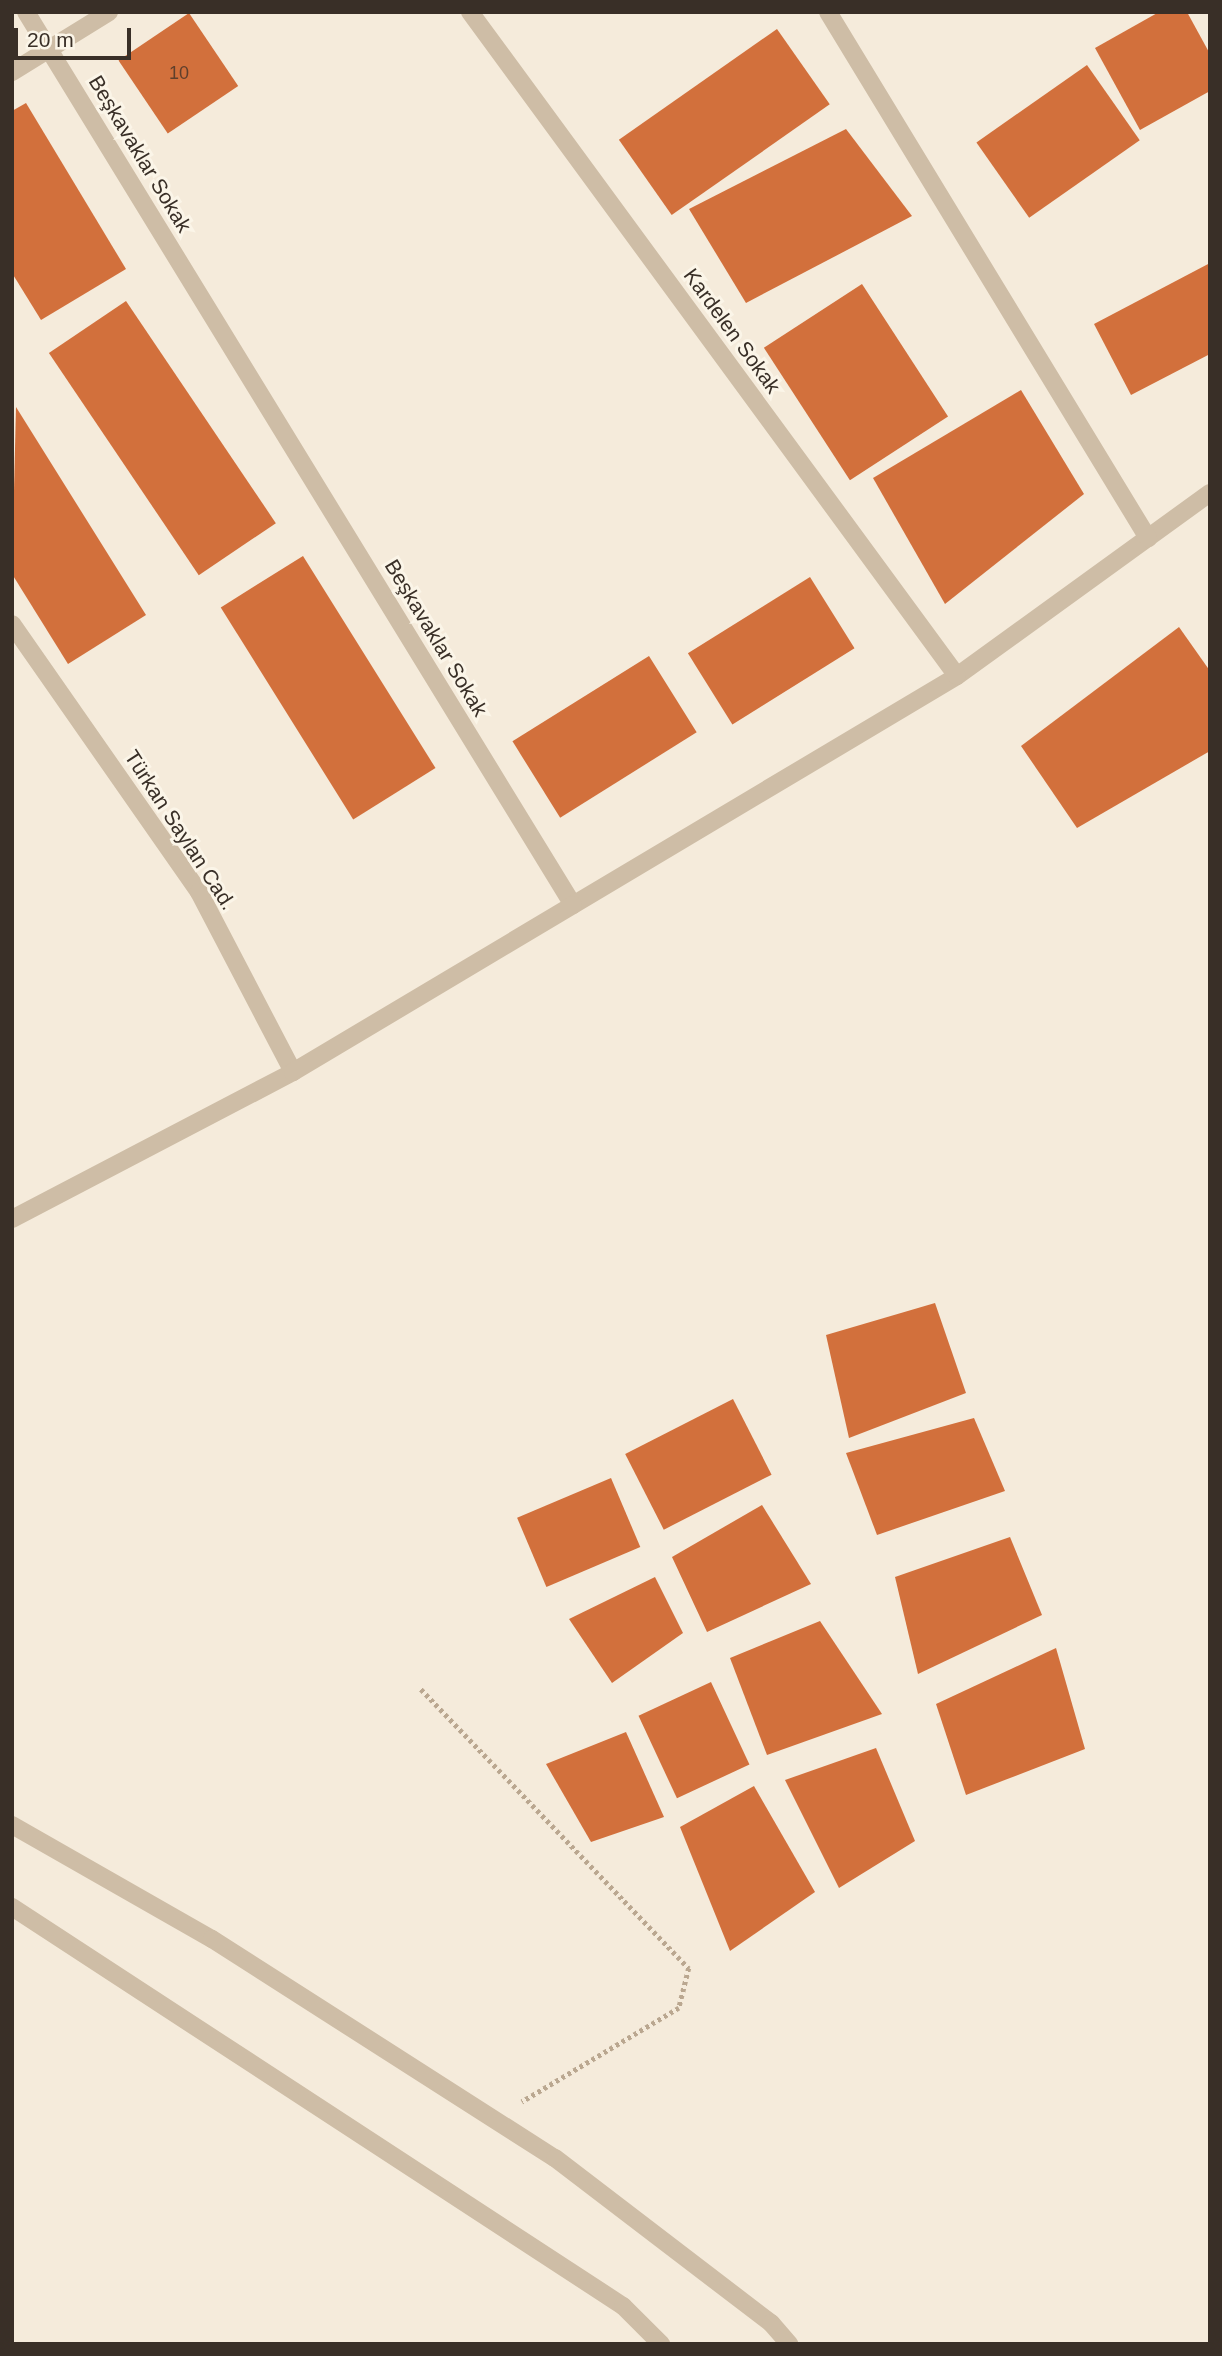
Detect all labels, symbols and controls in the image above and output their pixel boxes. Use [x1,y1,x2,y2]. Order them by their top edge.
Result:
scale bar [18,14,135,58]
text: 20 m [27,28,74,51]
house number: 10 [169,62,189,84]
street label: Beşkavaklar Sokak [83,71,197,237]
street label: Kardelen Sokak [678,264,786,398]
street label: Beşkavaklar Sokak [379,555,493,721]
street label: Türkan Saylan Cad. [119,745,241,915]

